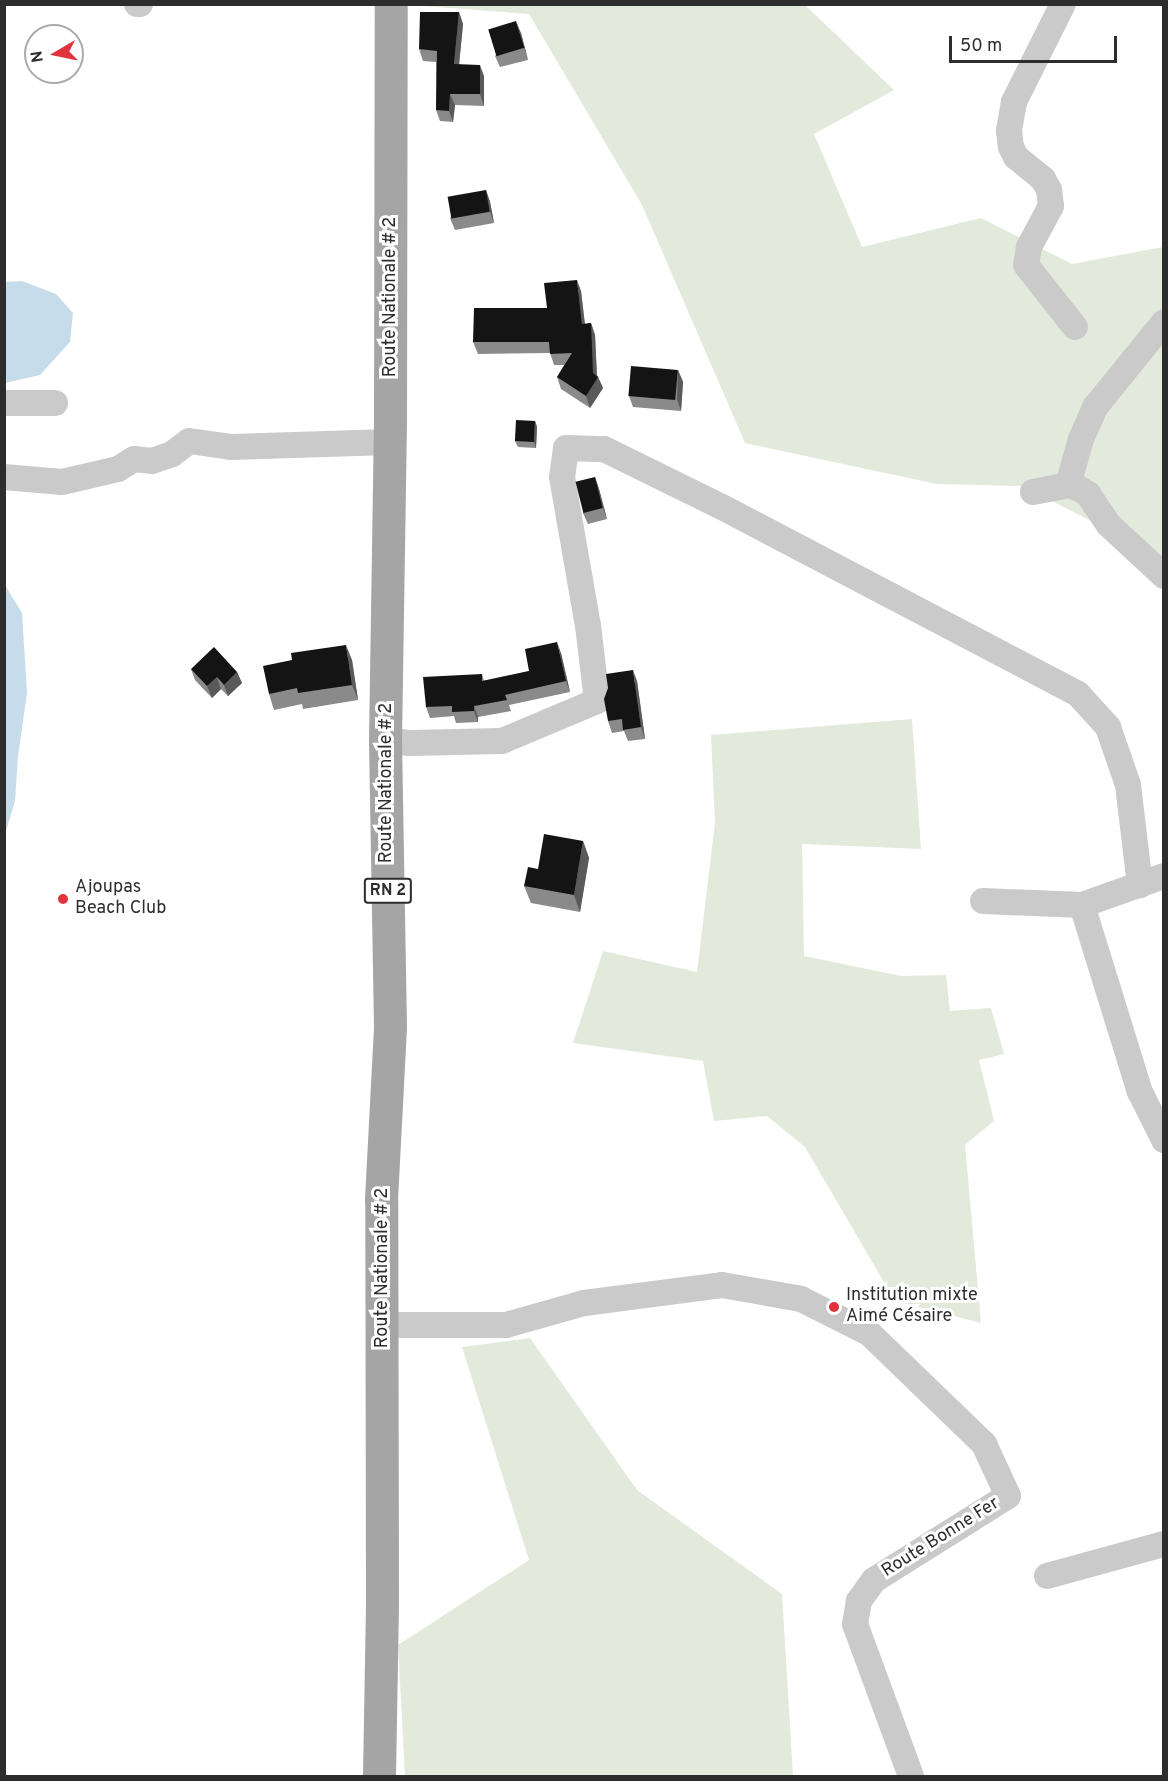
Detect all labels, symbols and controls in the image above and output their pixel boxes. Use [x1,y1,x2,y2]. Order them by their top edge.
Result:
north arrow [24,24,84,84]
scale bar [952,24,1120,62]
text: 50 m [960,35,1002,58]
text: N [27,49,49,64]
street label: Route Nationale # 2 [380,217,402,377]
street label: Route Nationale # 2 [376,703,398,863]
place label: Ajoupas Beach Club [75,878,166,920]
road number: RN 2 [362,878,414,904]
marker: Ajoupas Beach Club [56,892,70,906]
street label: Route Nationale # 2 [372,1188,394,1348]
place label: Institution mixte Aimé Césaire [846,1286,978,1328]
marker: Institution mixte Aimé Césaire [827,1300,841,1314]
street label: Route Bonne Fer [878,1493,1004,1583]

